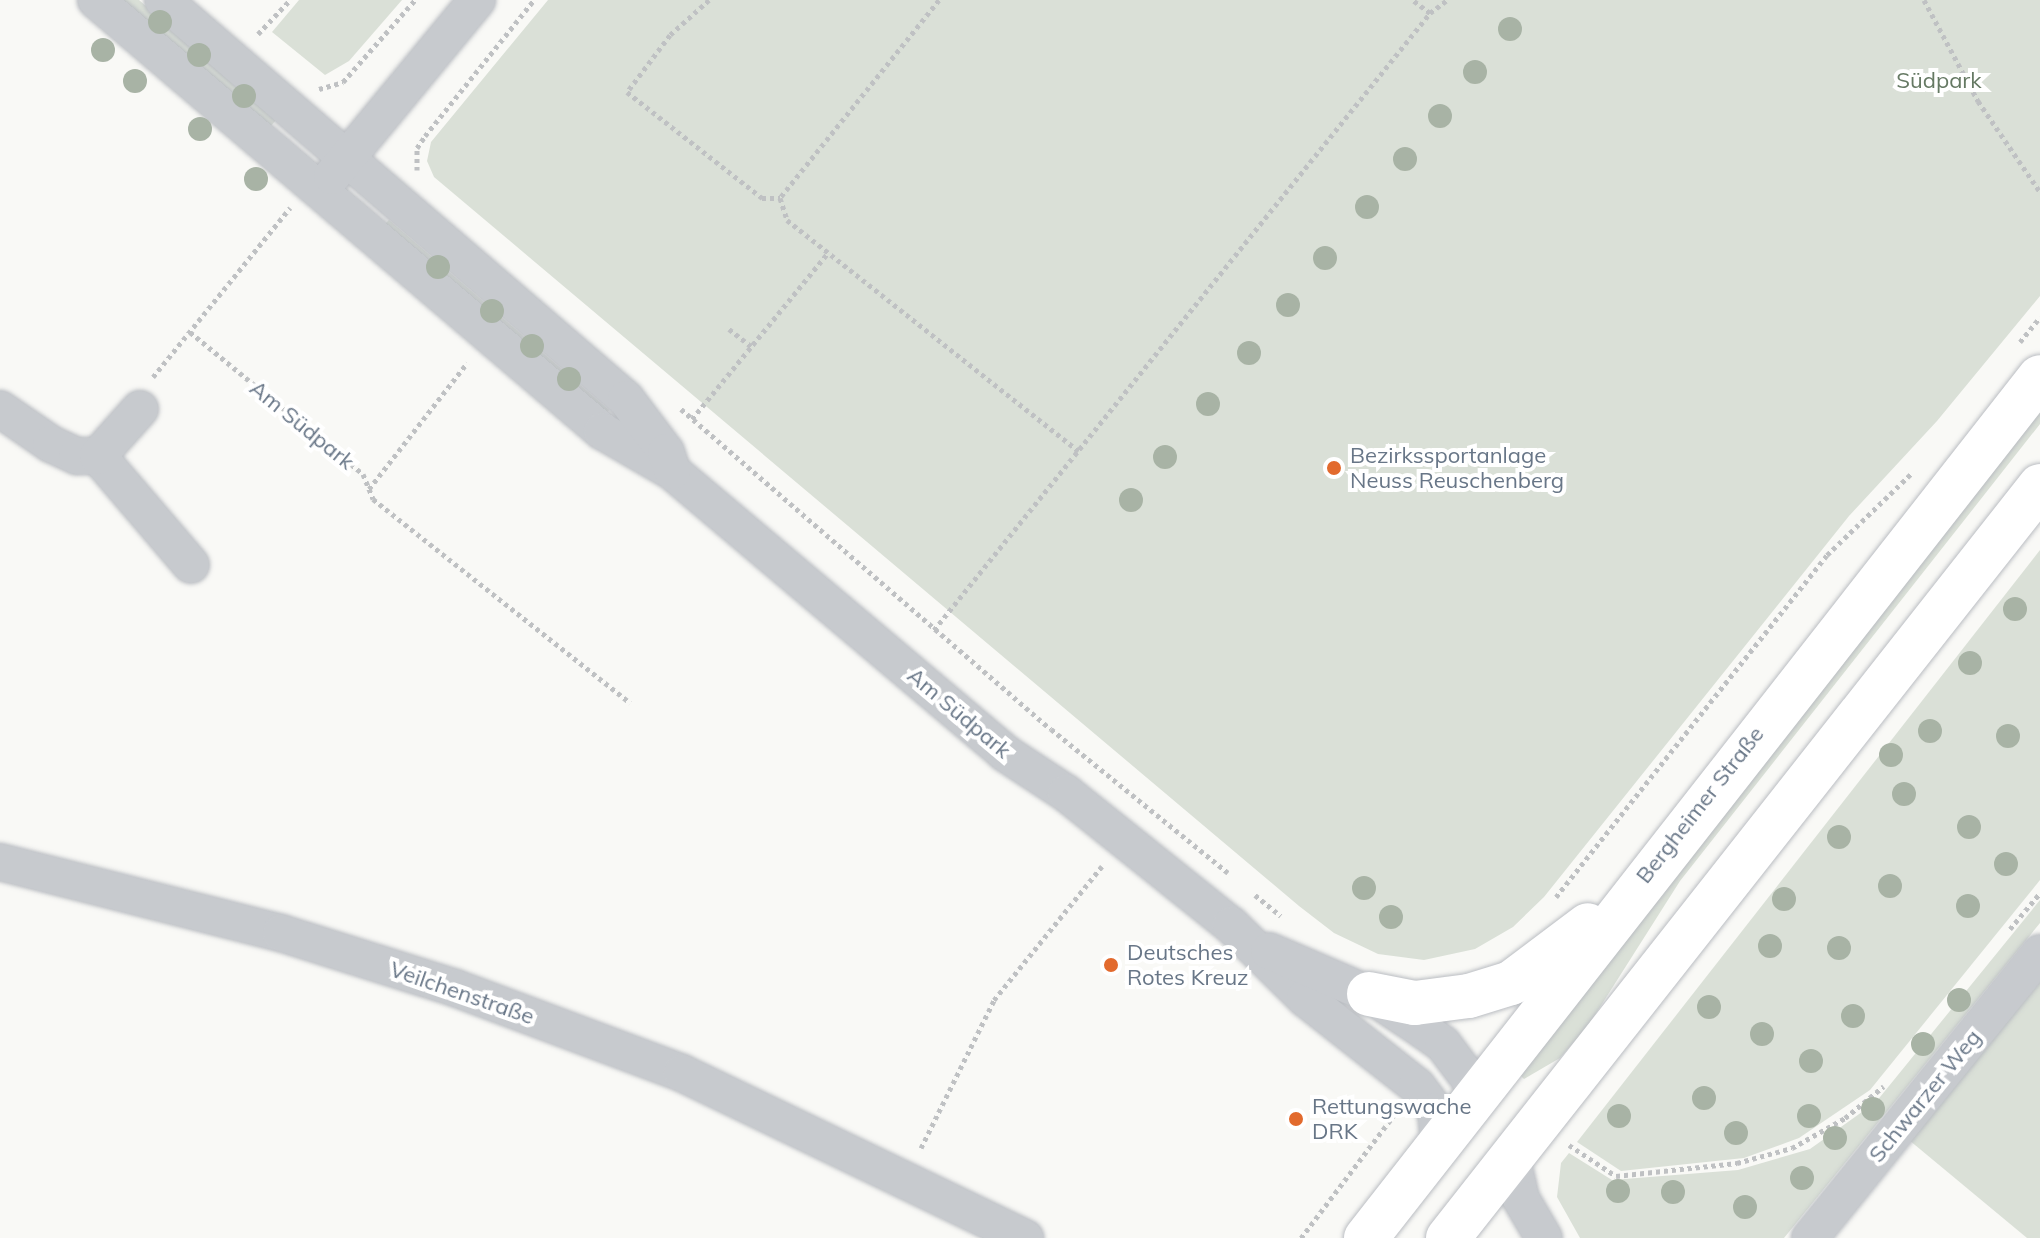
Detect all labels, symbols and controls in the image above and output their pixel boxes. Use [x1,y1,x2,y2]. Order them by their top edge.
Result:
park label: Südpark [1896,68,1982,94]
street label: Am Südpark [245,375,359,475]
place label: Bezirkssportanlage Neuss Reuschenberg [1350,442,1564,494]
marker: Bezirkssportanlage Neuss Reuschenberg [1325,459,1343,477]
street label: Am Südpark [902,662,1016,764]
street label: Bergheimer Straße [1631,721,1769,889]
place label: Deutsches Rotes Kreuz [1127,939,1249,990]
street label: Veilchenstraße [386,956,538,1030]
marker: Deutsches Rotes Kreuz [1102,956,1120,974]
street label: Schwarzer Weg [1864,1024,1986,1168]
place label: Rettungswache DRK [1312,1093,1471,1144]
marker: Rettungswache DRK [1287,1110,1305,1128]

